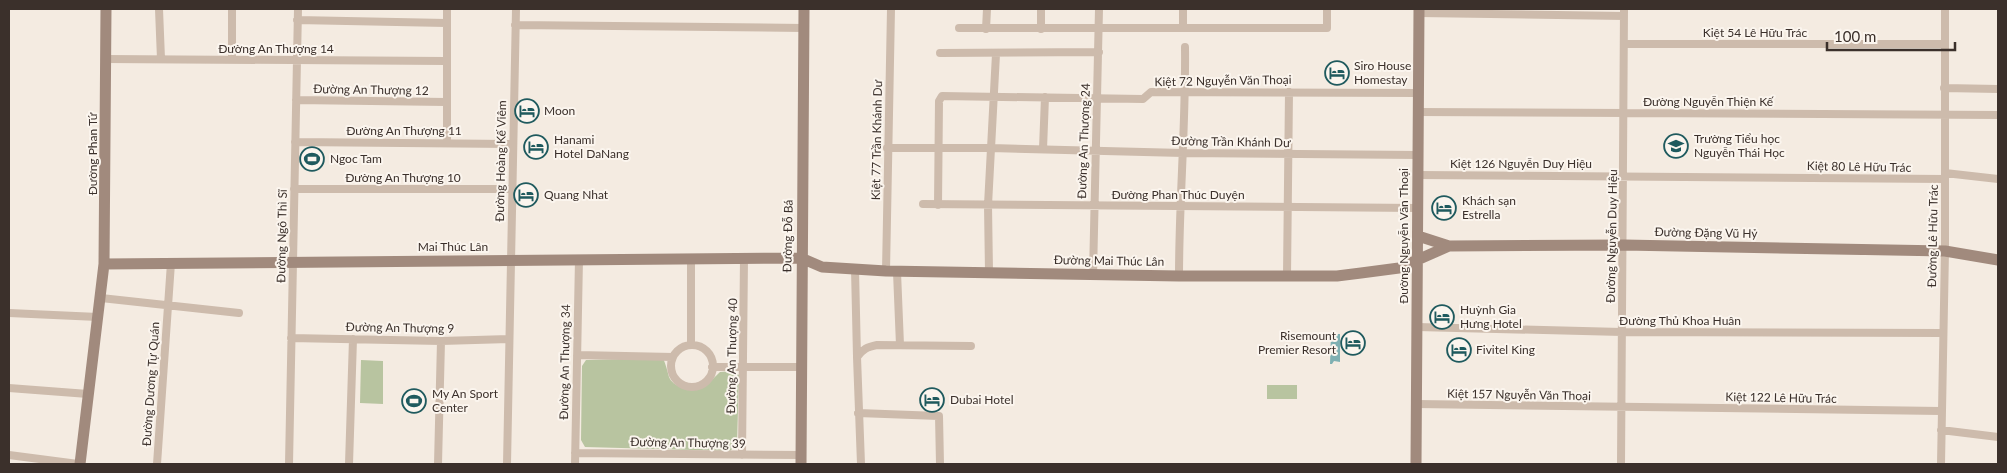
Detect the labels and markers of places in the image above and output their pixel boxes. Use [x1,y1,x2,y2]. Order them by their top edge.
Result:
place label: Siro House Homestay [1354,58,1411,87]
hotel icon: Siro House Homestay [1324,60,1350,86]
hotel icon: Moon [514,98,540,124]
place label: Moon [544,103,575,118]
place label: Trường Tiểu học Nguyễn Thái Học [1694,131,1785,160]
place label: Hanami Hotel DaNang [554,132,629,161]
school or university icon: Trường Tiểu học Nguyễn Thái Học [1663,133,1689,159]
hotel icon: Hanami Hotel DaNang [523,134,549,160]
sports icon: Ngoc Tam [299,146,325,172]
place label: Ngoc Tam [330,151,382,166]
hotel icon: Quang Nhat [513,182,539,208]
place label: Quang Nhat [544,187,609,202]
place label: Khách sạn Estrella [1462,193,1516,222]
hotel icon: Khách sạn Estrella [1431,195,1457,221]
place label: Huỳnh Gia Hưng Hotel [1460,302,1522,331]
hotel icon: Huỳnh Gia Hưng Hotel [1429,304,1455,330]
place label: Risemount Premier Resort [1258,328,1337,357]
hotel icon: Risemount Premier Resort [1340,330,1366,356]
hotel icon: Fivitel King [1446,337,1472,363]
place label: Fivitel King [1476,342,1535,357]
place label: My An Sport Center [432,386,499,415]
hotel icon: Dubai Hotel [919,387,945,413]
sports icon: My An Sport Center [401,388,427,414]
place label: Dubai Hotel [950,392,1013,407]

